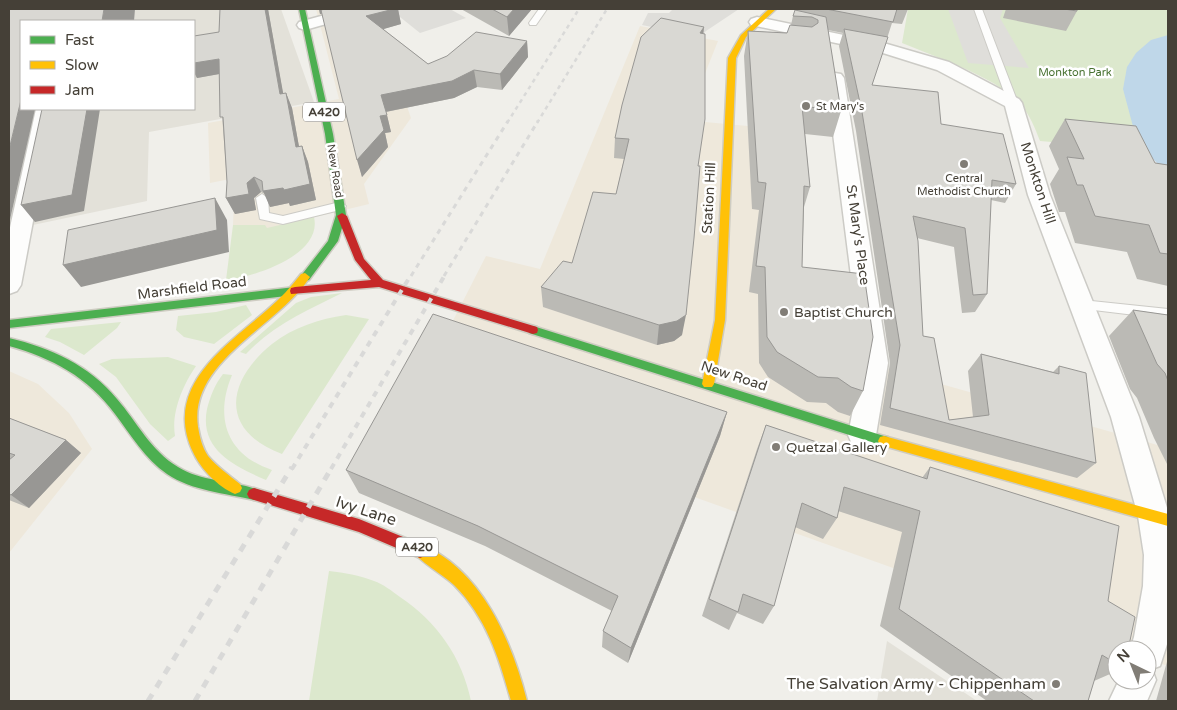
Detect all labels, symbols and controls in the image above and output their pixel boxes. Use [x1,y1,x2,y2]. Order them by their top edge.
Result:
legend [20,20,195,110]
text: Fast [65,31,95,49]
text: Slow [65,56,99,74]
park label: Monkton Park [1038,66,1112,79]
text: Jam [65,81,94,99]
marker: St Mary's [800,100,812,112]
place label: St Mary's [816,100,864,113]
road number: A420 [303,102,345,121]
street label: Monkton Hill [1017,140,1059,226]
street label: New Road [324,143,346,199]
marker: Central Methodist Church [958,158,970,170]
street label: Station Hill [699,162,719,234]
place label: Central Methodist Church [917,172,1011,198]
street label: St Mary's Place [843,184,873,286]
street label: Marshfield Road [136,273,248,303]
place label: Baptist Church [794,304,893,321]
marker: Baptist Church [778,306,790,318]
street label: New Road [699,357,769,395]
place label: Quetzal Gallery [786,439,888,456]
marker: Quetzal Gallery [770,441,782,453]
street label: Ivy Lane [333,492,399,530]
road number: A420 [396,538,438,556]
north arrow [1107,640,1157,690]
text: N [1114,646,1133,666]
place label: The Salvation Army - Chippenham [786,674,1046,694]
marker: The Salvation Army - Chippenham [1050,678,1062,690]

